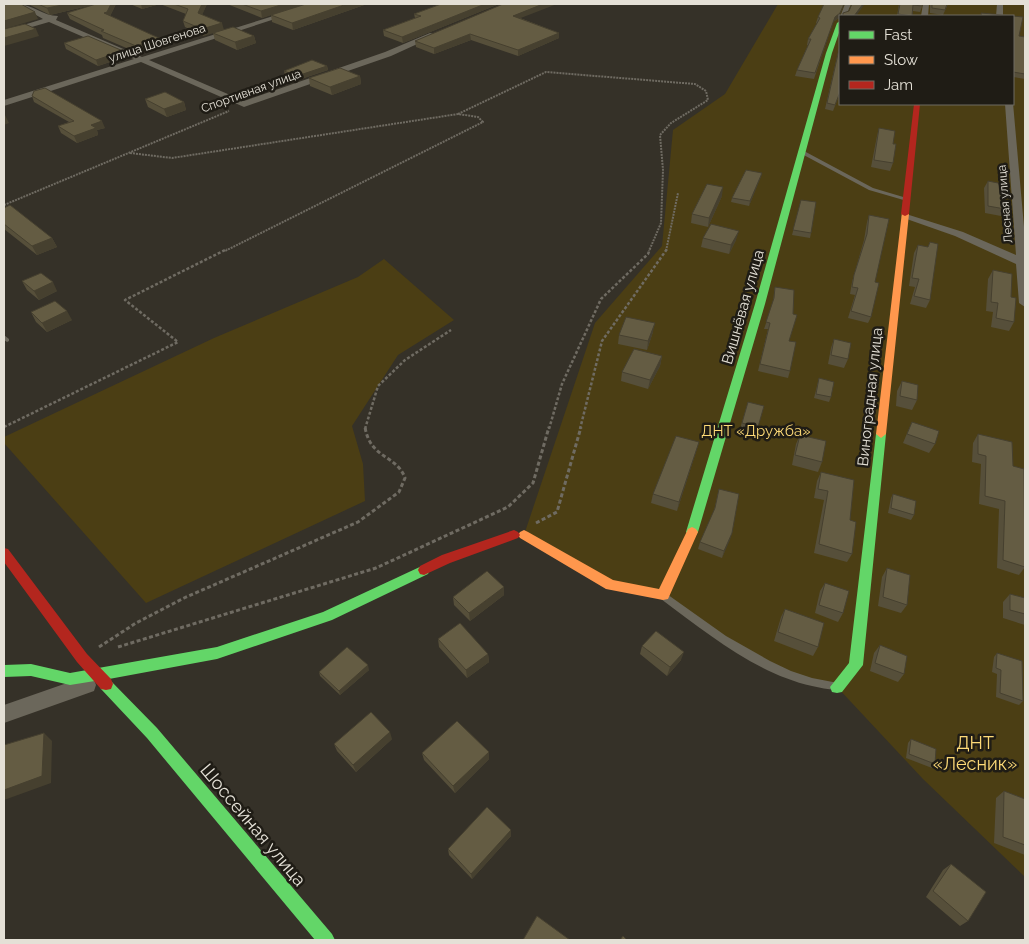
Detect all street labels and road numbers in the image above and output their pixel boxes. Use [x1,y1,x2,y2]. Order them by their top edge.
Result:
street label: улица Шовгенова [107,21,207,65]
street label: Спортивная улица [199,66,303,116]
street label: Лесная улица [995,164,1015,244]
street label: Вишнёвая улица [718,248,768,366]
street label: Виноградная улица [854,327,886,467]
street label: Шоссейная улица [196,759,311,890]

